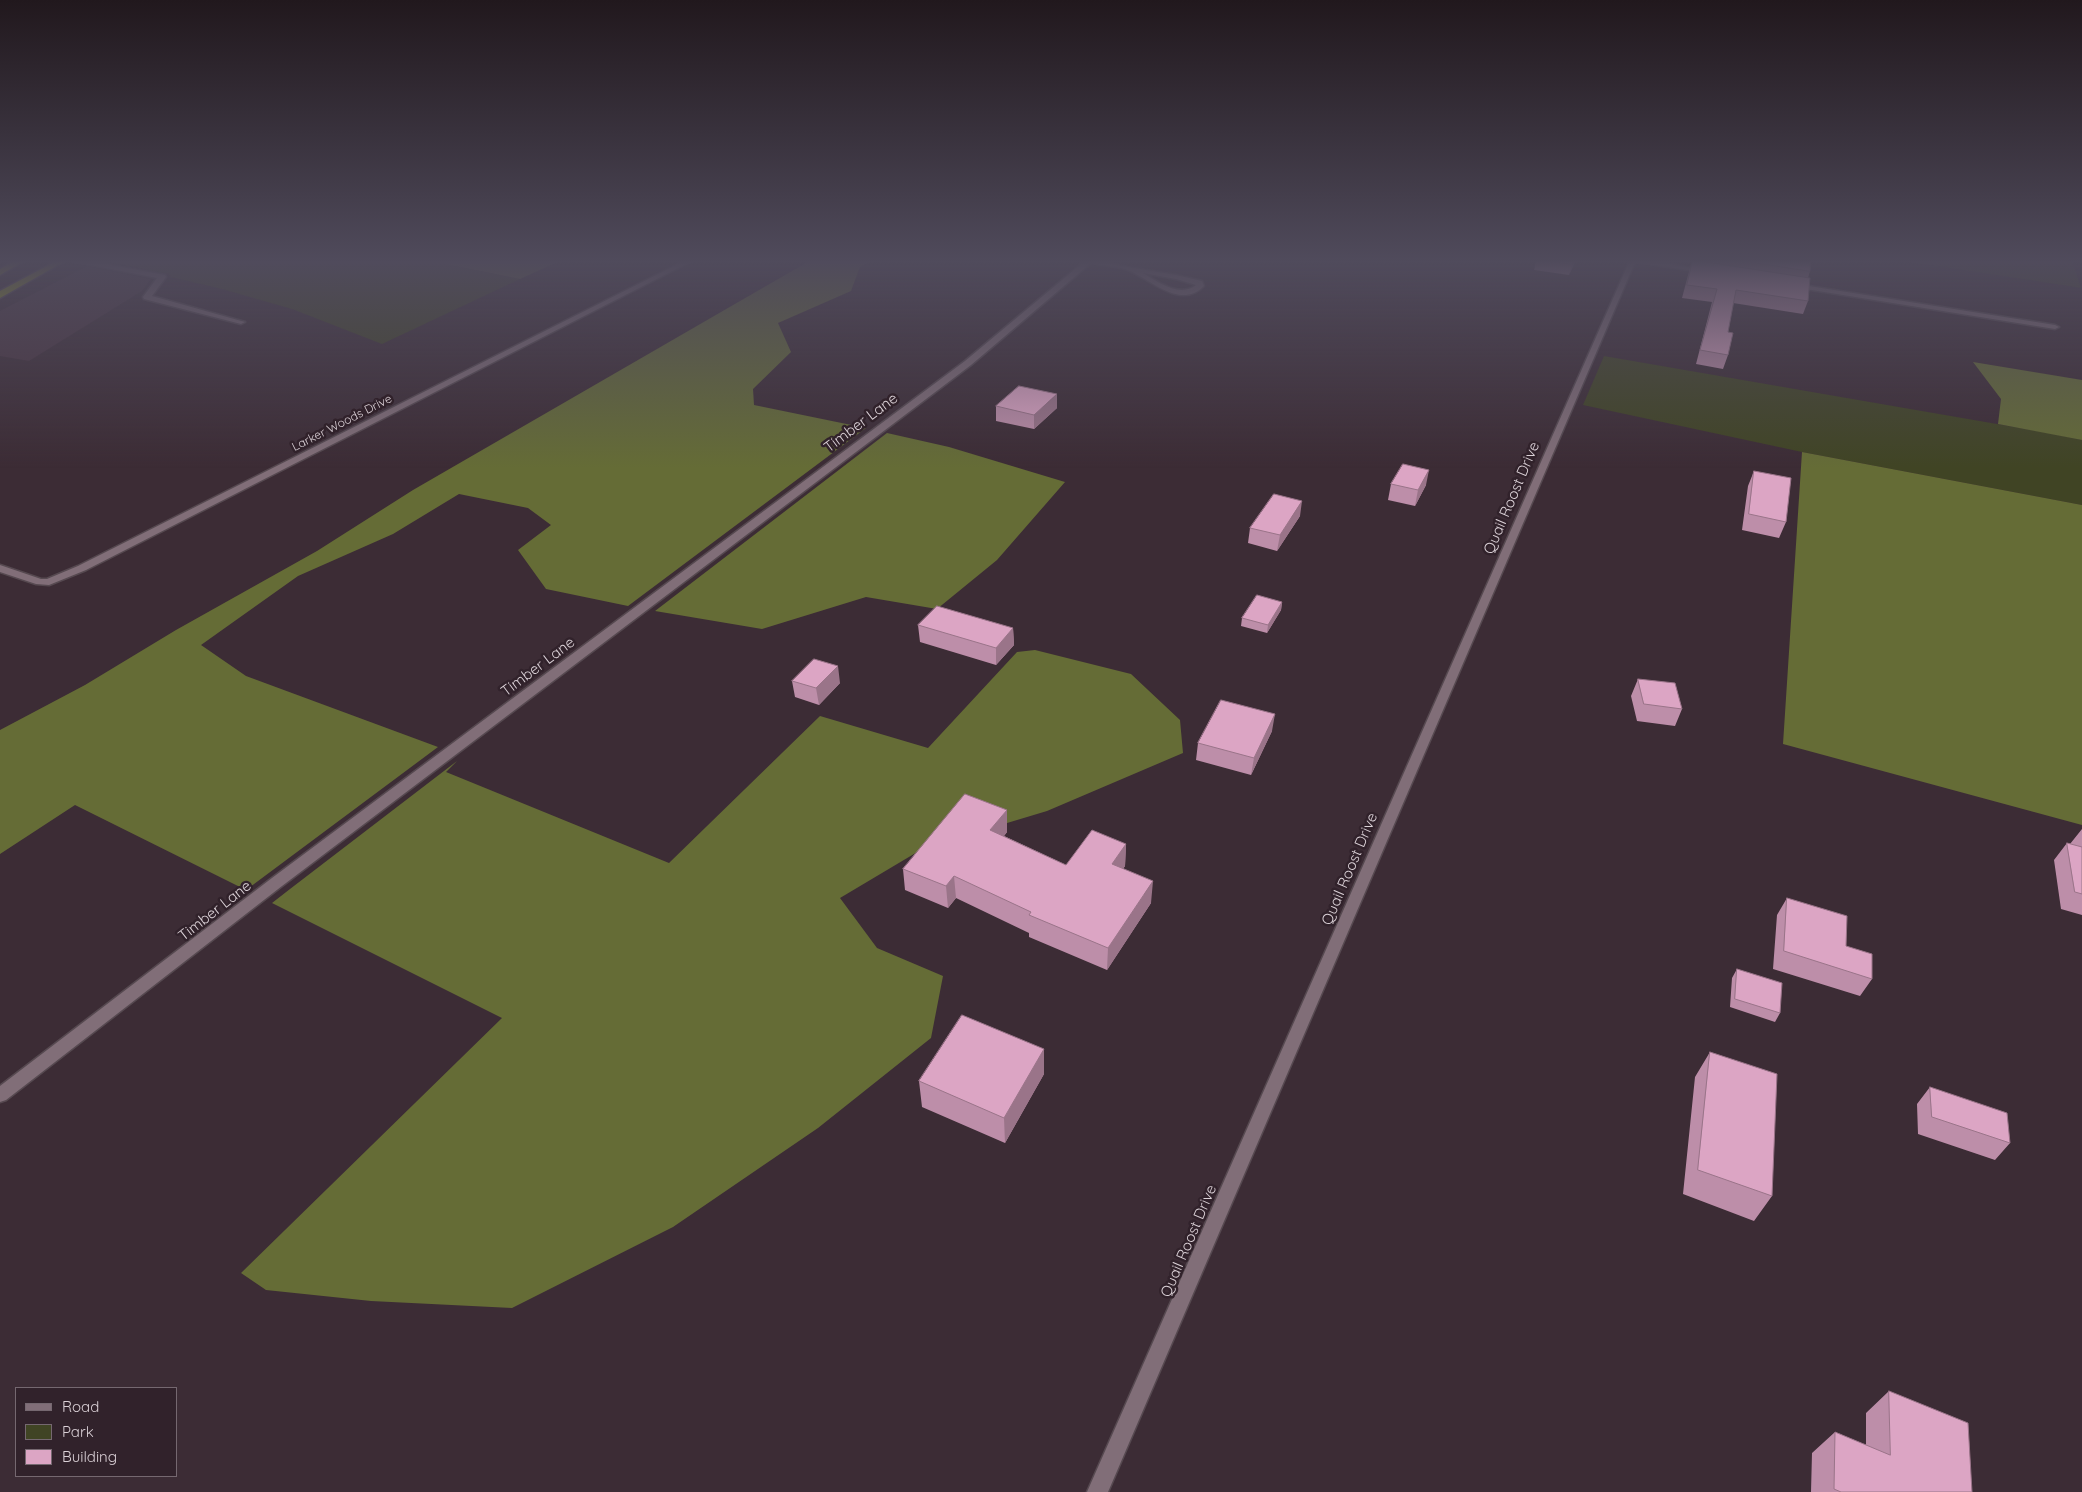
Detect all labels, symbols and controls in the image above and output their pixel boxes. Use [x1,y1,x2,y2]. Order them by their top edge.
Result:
street label: Timber Lane [821,389,901,457]
street label: Larker Woods Drive [290,392,394,454]
street label: Quail Roost Drive [1480,439,1544,557]
street label: Timber Lane [498,633,578,701]
street label: Quail Roost Drive [1318,810,1382,928]
street label: Timber Lane [175,877,255,945]
street label: Quail Roost Drive [1157,1182,1221,1300]
legend [15,1387,178,1477]
text: Road [62,1397,99,1416]
text: Park [62,1422,94,1441]
text: Building [62,1447,117,1466]

